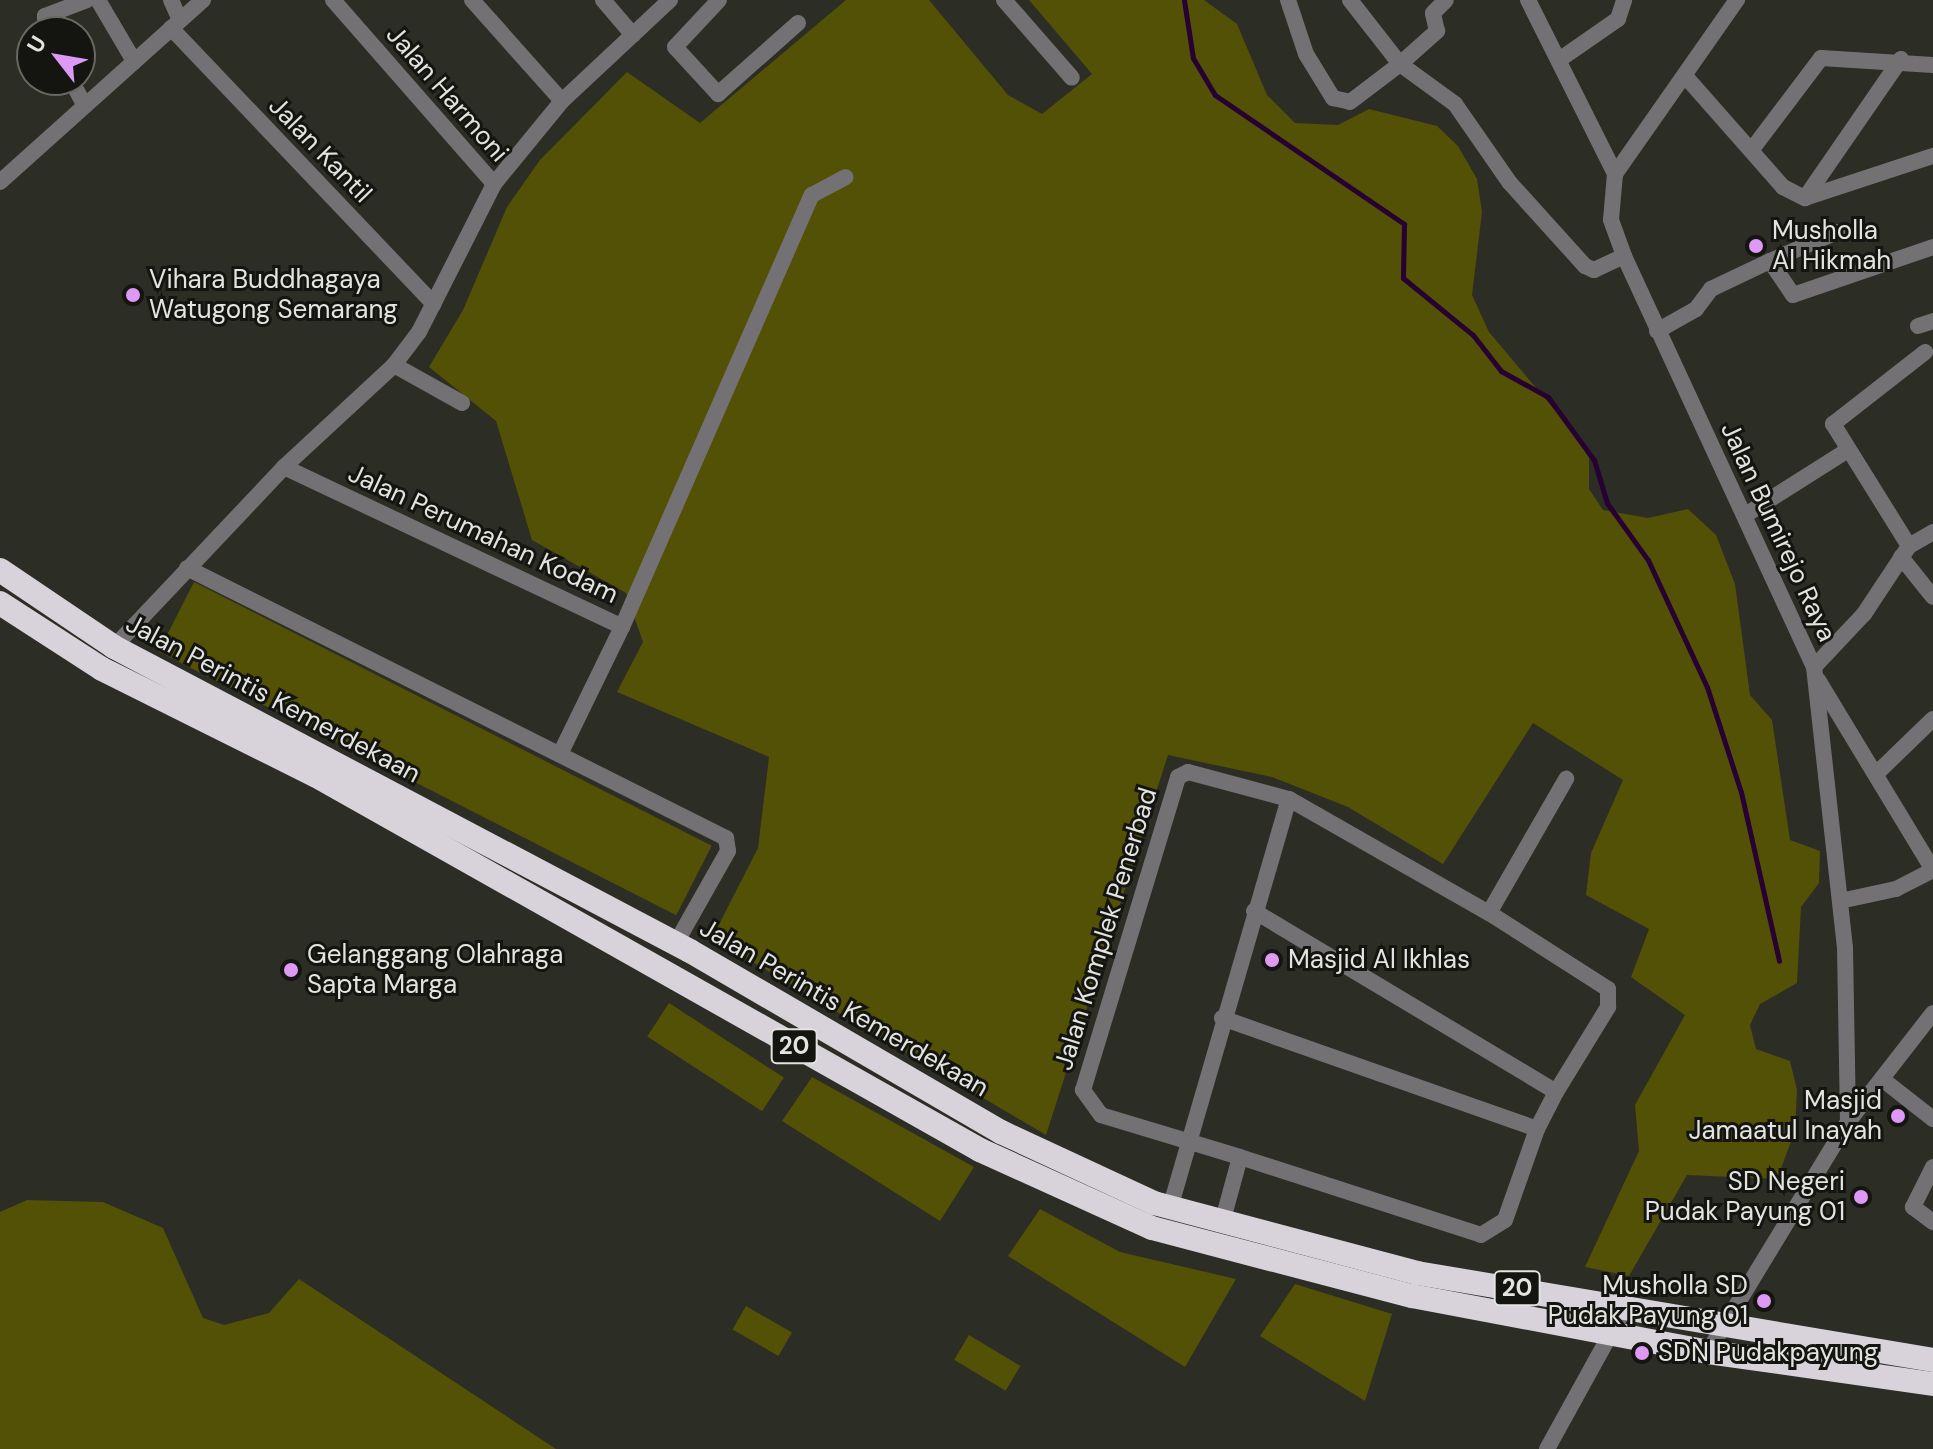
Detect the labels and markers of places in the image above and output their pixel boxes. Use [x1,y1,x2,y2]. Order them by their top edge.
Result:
place label: Musholla Al Hikmah [1772,215,1891,276]
marker: Musholla Al Hikmah [1747,237,1765,255]
place label: Vihara Buddhagaya Watugong Semarang [149,264,398,326]
marker: Vihara Buddhagaya Watugong Semarang [124,286,142,304]
place label: Gelanggang Olahraga Sapta Marga [307,939,563,1000]
place label: Masjid Al Ikhlas [1288,944,1470,976]
marker: Masjid Al Ikhlas [1263,951,1281,969]
marker: Gelanggang Olahraga Sapta Marga [282,961,300,979]
place label: Masjid Jamaatul Inayah [1688,1085,1882,1146]
marker: Masjid Jamaatul Inayah [1889,1107,1907,1125]
place label: SD Negeri Pudak Payung 01 [1645,1166,1845,1228]
marker: SD Negeri Pudak Payung 01 [1852,1188,1870,1206]
place label: Musholla SD Pudak Payung 01 [1548,1270,1748,1332]
marker: Musholla SD Pudak Payung 01 [1755,1292,1773,1310]
place label: SDN Pudakpayung [1658,1337,1878,1369]
marker: SDN Pudakpayung [1633,1344,1651,1362]

